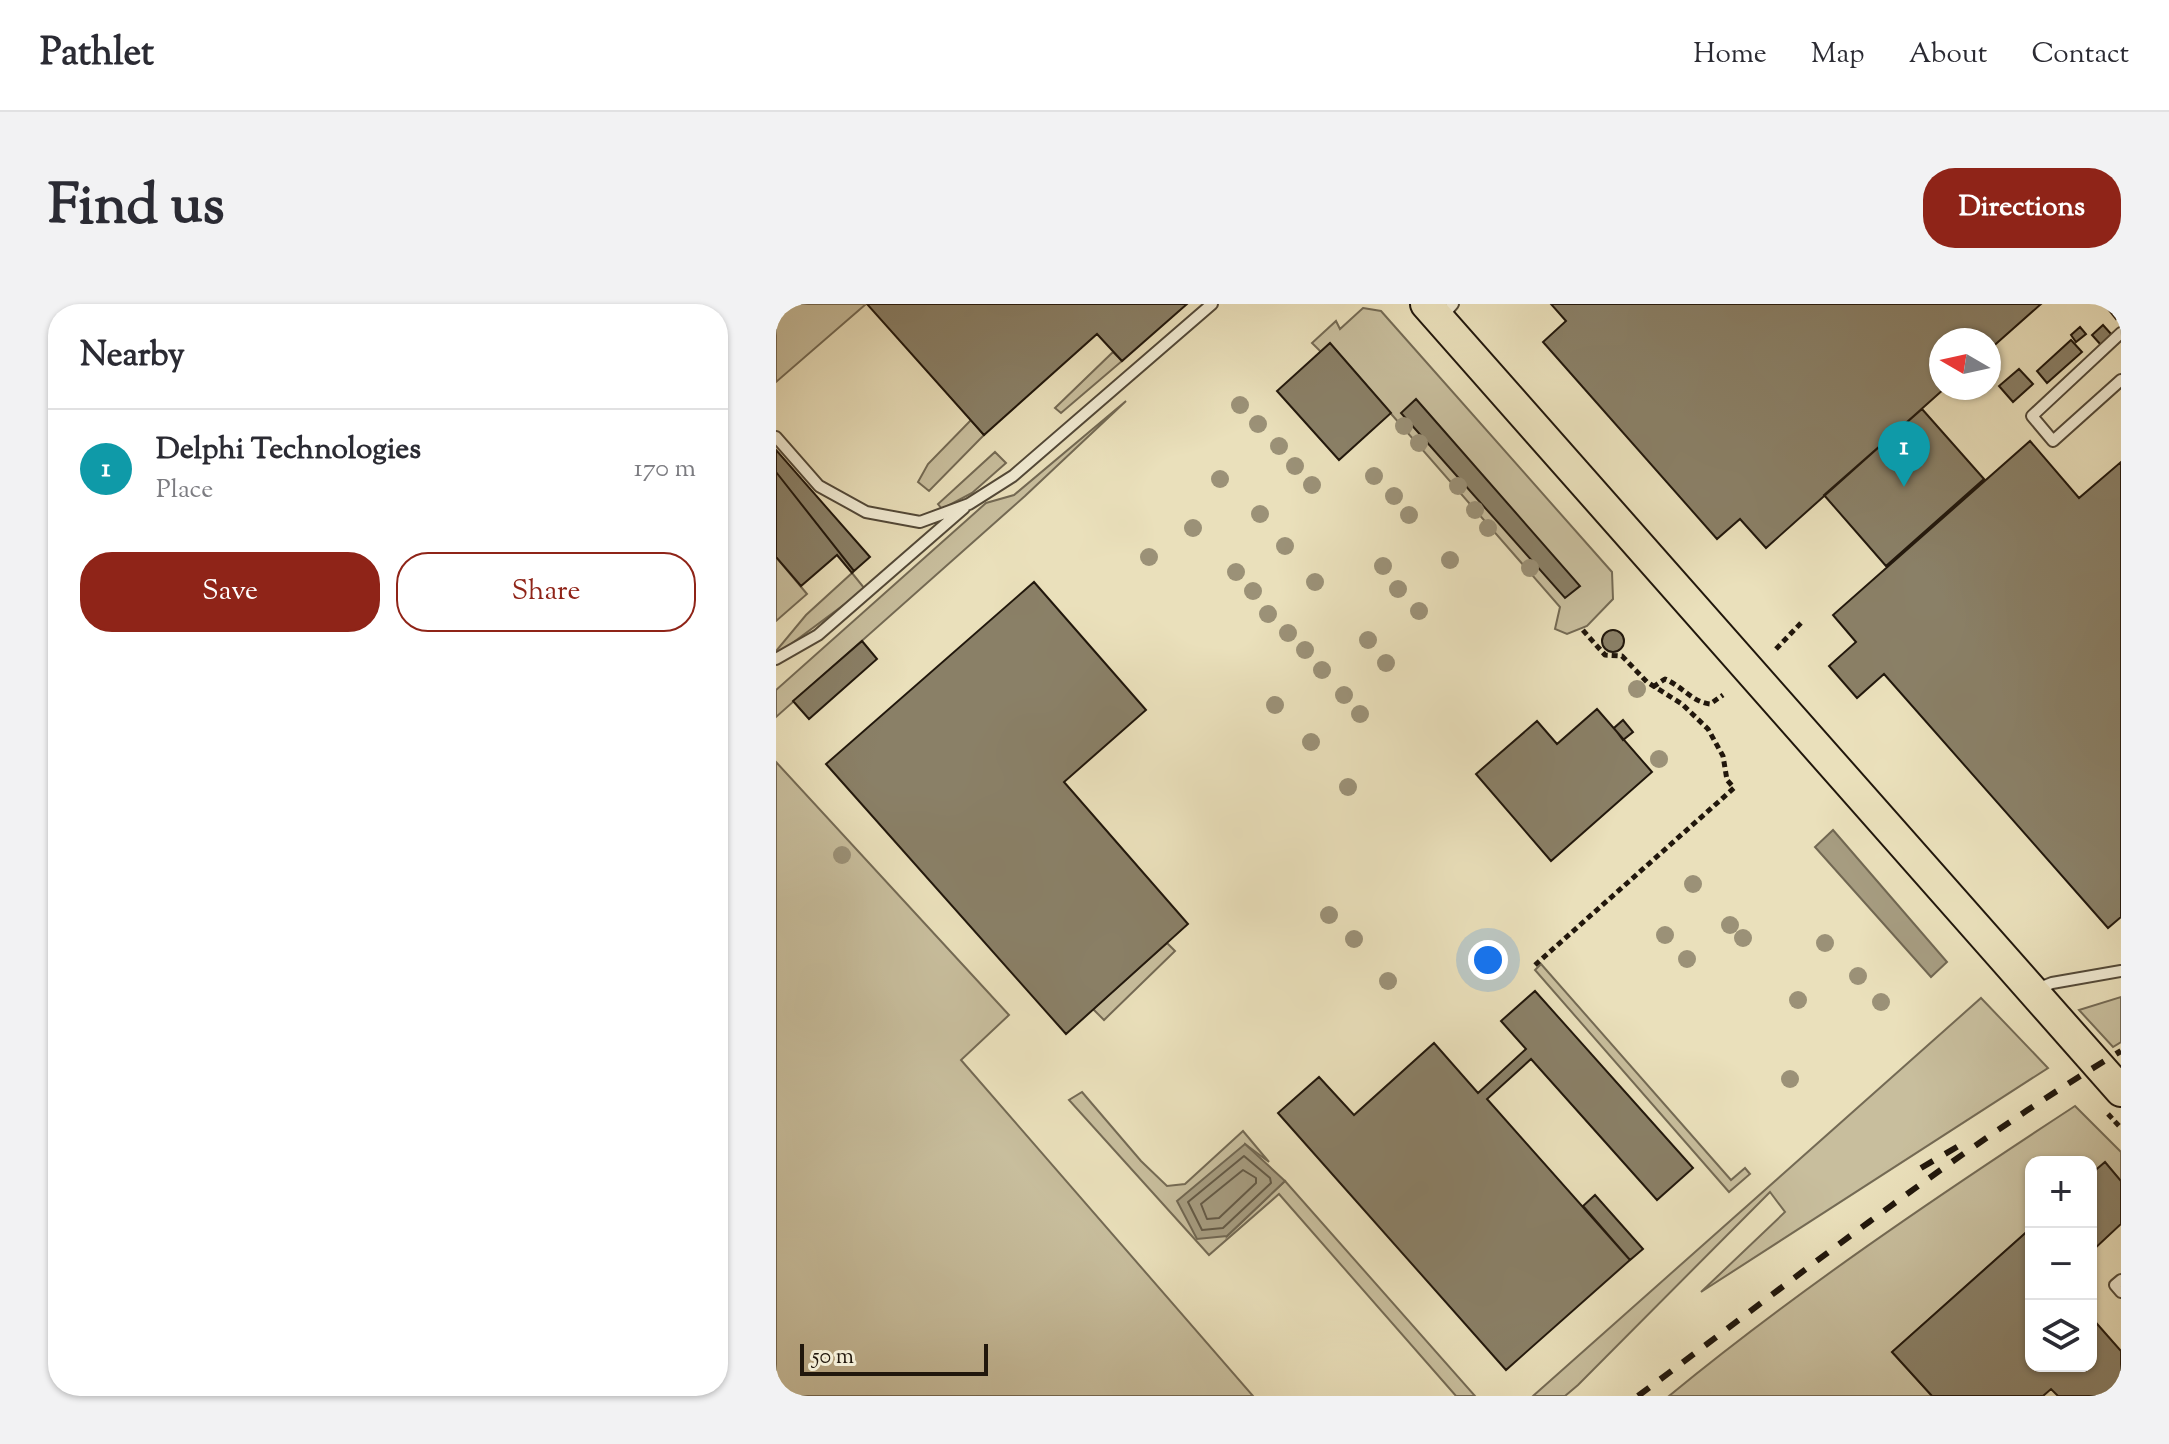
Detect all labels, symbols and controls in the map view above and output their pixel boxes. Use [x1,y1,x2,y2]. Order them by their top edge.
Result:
text: Pathlet [40,28,154,82]
text: Home [1693,35,1767,75]
text: Map [1811,35,1865,75]
text: About [1909,35,1987,75]
text: Contact [2031,35,2129,75]
text: Find us [48,168,224,249]
button: Directions [1923,168,2121,248]
north arrow [1929,328,2001,400]
text: Nearby [80,332,185,381]
pin: 1 [1878,421,1930,487]
text: Delphi Technologies [156,429,421,472]
text: 1 [102,451,110,488]
text: 170 m [634,451,696,488]
text: Place [156,472,213,509]
button: Save [80,552,380,632]
button: Share [396,552,696,632]
your location [1468,940,1508,980]
map controls [2025,1156,2097,1372]
button: + [2025,1156,2097,1228]
button: − [2025,1228,2097,1300]
button: layers [2025,1300,2097,1372]
scale bar [800,1340,988,1376]
text: 50 m [812,1342,854,1374]

